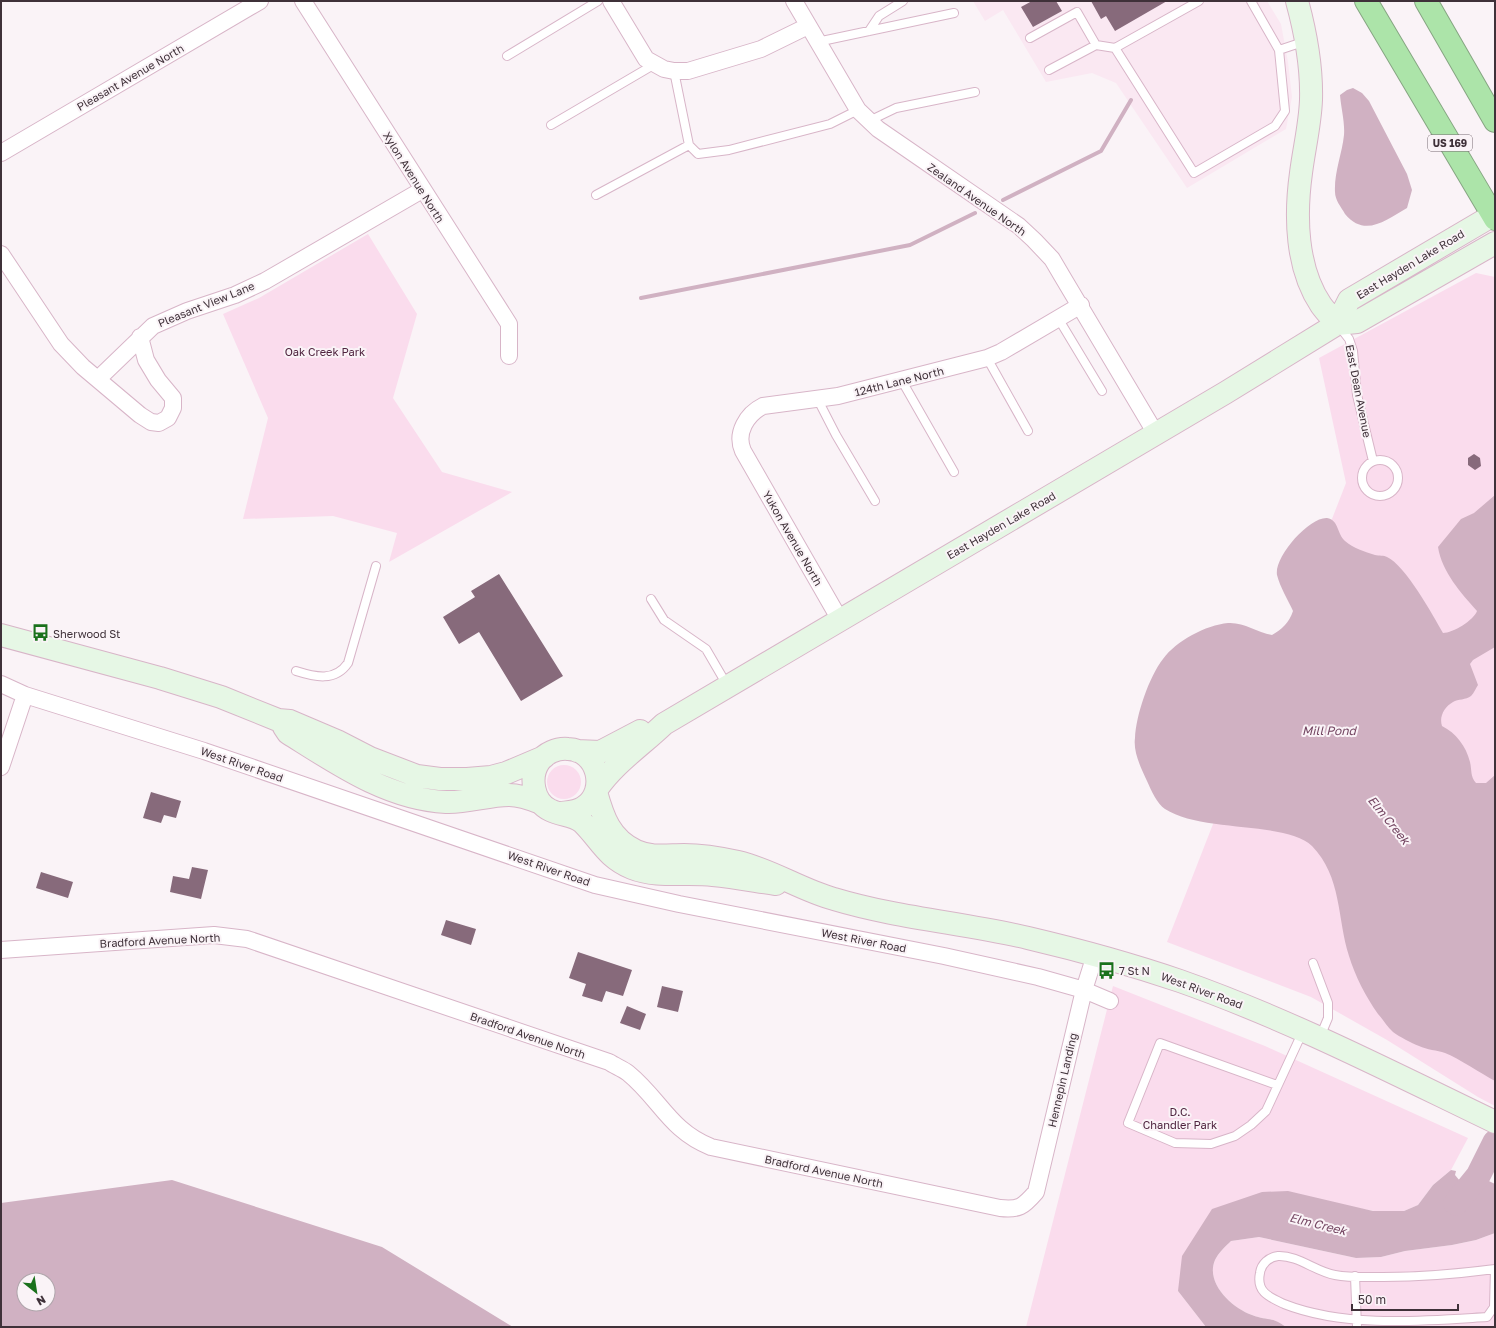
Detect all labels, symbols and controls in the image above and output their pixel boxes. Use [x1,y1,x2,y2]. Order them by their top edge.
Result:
street label: Pleasant Avenue North [74,41,186,113]
street label: Xylon Avenue North [381,129,447,225]
road number: US 169 [1428,135,1472,151]
street label: Zealand Avenue North [925,160,1029,238]
street label: East Hayden Lake Road [1354,227,1466,301]
street label: Pleasant View Lane [156,279,256,329]
street label: East Dean Avenue [1344,343,1374,439]
park label: Oak Creek Park [285,345,365,358]
street label: 124th Lane North [853,364,945,398]
street label: Yukon Avenue North [761,488,825,588]
street label: East Hayden Lake Road [944,489,1058,561]
bus stop icon: Sherwood St [30,623,50,643]
place label: Sherwood St [53,627,120,640]
water label: Mill Pond [1302,723,1358,738]
street label: West River Road [199,744,285,784]
water label: Elm Creek [1365,793,1414,848]
street label: West River Road [506,848,592,888]
street label: West River Road [820,925,908,955]
street label: Bradford Avenue North [99,930,221,950]
bus stop icon: 7 St N [1096,960,1116,980]
place label: 7 St N [1119,964,1150,977]
street label: West River Road [1159,969,1245,1011]
street label: Bradford Avenue North [469,1009,587,1061]
street label: Hennepin Landing [1045,1032,1079,1128]
park label: D.C. Chandler Park [1143,1105,1217,1131]
street label: Bradford Avenue North [763,1152,885,1190]
water label: Elm Creek [1288,1210,1349,1239]
north arrow [16,1272,56,1312]
scale bar [1352,1286,1458,1312]
text: 50 m [1358,1292,1386,1307]
text: N [34,1293,48,1309]

